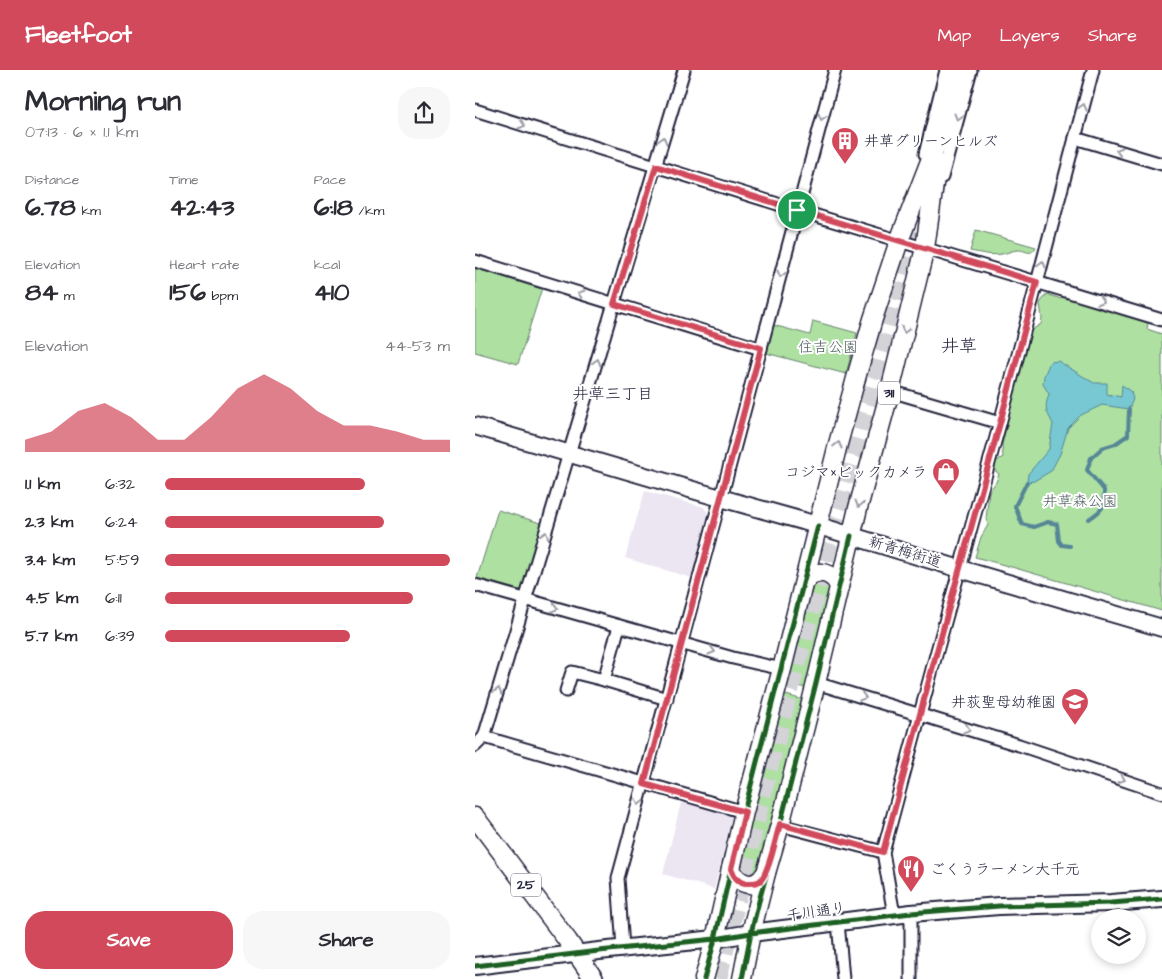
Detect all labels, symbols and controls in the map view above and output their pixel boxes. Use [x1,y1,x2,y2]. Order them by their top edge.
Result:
text: Fleetfoot [25,18,132,52]
text: Map [937,23,971,48]
text: Layers [999,23,1060,48]
text: Share [1088,23,1137,48]
text: Morning run [25,82,181,121]
button: share [398,87,450,139]
one-way arrow [1078,103,1088,112]
one-way arrow [818,113,828,121]
one-way arrow [954,113,964,121]
one-way arrow [517,119,525,129]
text: 07:13 · 6 × 1.1 km [25,121,138,143]
building icon: 井草グリーンヒルズ [830,126,860,165]
place label: 井草グリーンヒルズ [864,131,998,152]
one-way arrow [658,136,668,144]
one-way arrow [1115,147,1123,157]
text: Distance [25,170,79,190]
text: Time [169,170,199,190]
text: Pace [314,170,346,190]
pin [776,189,818,231]
text: 6.78 [25,190,76,225]
text: 42:43 [169,190,235,225]
text: 6:18 [314,190,353,225]
icon: arrive [783,196,811,224]
text: km [76,201,101,221]
text: /km [353,201,384,221]
text: Elevation [25,255,80,275]
text: Heart rate [169,255,240,275]
text: kcal [314,255,340,275]
one-way arrow [1036,260,1047,269]
one-way arrow [776,270,786,278]
text: 84 [25,275,58,310]
text: 156 [169,275,206,310]
text: 410 [314,275,350,310]
text: m [58,286,75,306]
text: bpm [206,286,238,306]
one-way arrow [577,289,585,299]
one-way arrow [1096,296,1104,306]
one-way arrow [900,325,911,334]
district label: 井草 [941,334,977,359]
text: Elevation [25,335,88,357]
text: 44–53 m [385,335,450,357]
park label: 住吉公園 [798,337,858,358]
one-way arrow [591,359,601,367]
road number: 311 [878,382,900,404]
district label: 井草三丁目 [573,383,653,405]
one-way arrow [832,440,843,449]
shop icon: コジマ×ビックカメラ [931,457,961,496]
place label: コジマ×ビックカメラ [785,462,927,483]
text: 1.1 km [25,473,60,495]
text: 6:32 [105,473,135,495]
park label: 井草森公園 [1042,491,1118,512]
one-way arrow [855,499,865,507]
text: 2.3 km [25,511,73,533]
text: 6:24 [105,511,138,533]
one-way arrow [540,531,550,539]
street label: 新青梅街道 [866,531,944,573]
text: 3.4 km [25,549,75,571]
text: 5:59 [105,549,139,571]
text: 4.5 km [25,587,78,609]
text: 6:11 [105,587,122,609]
one-way arrow [551,602,560,613]
text: 5.7 km [25,625,77,647]
text: 6:39 [105,625,135,647]
one-way arrow [708,646,716,656]
one-way arrow [493,687,503,695]
school or university icon: 井荻聖母幼稚園 [1060,687,1090,726]
one-way arrow [858,691,867,701]
place label: 井荻聖母幼稚園 [951,692,1056,713]
one-way arrow [963,723,971,733]
one-way arrow [1117,774,1125,784]
one-way arrow [634,797,645,806]
restaurant icon: ごくうラーメン大千元 [896,854,926,893]
place label: ごくうラーメン大千元 [930,859,1080,880]
road number: 25 [511,874,541,896]
street label: 千川通り [785,897,847,927]
map controls [1091,909,1146,964]
button: layers [1091,909,1146,964]
button: Save [25,911,233,969]
button: Share [243,911,450,969]

